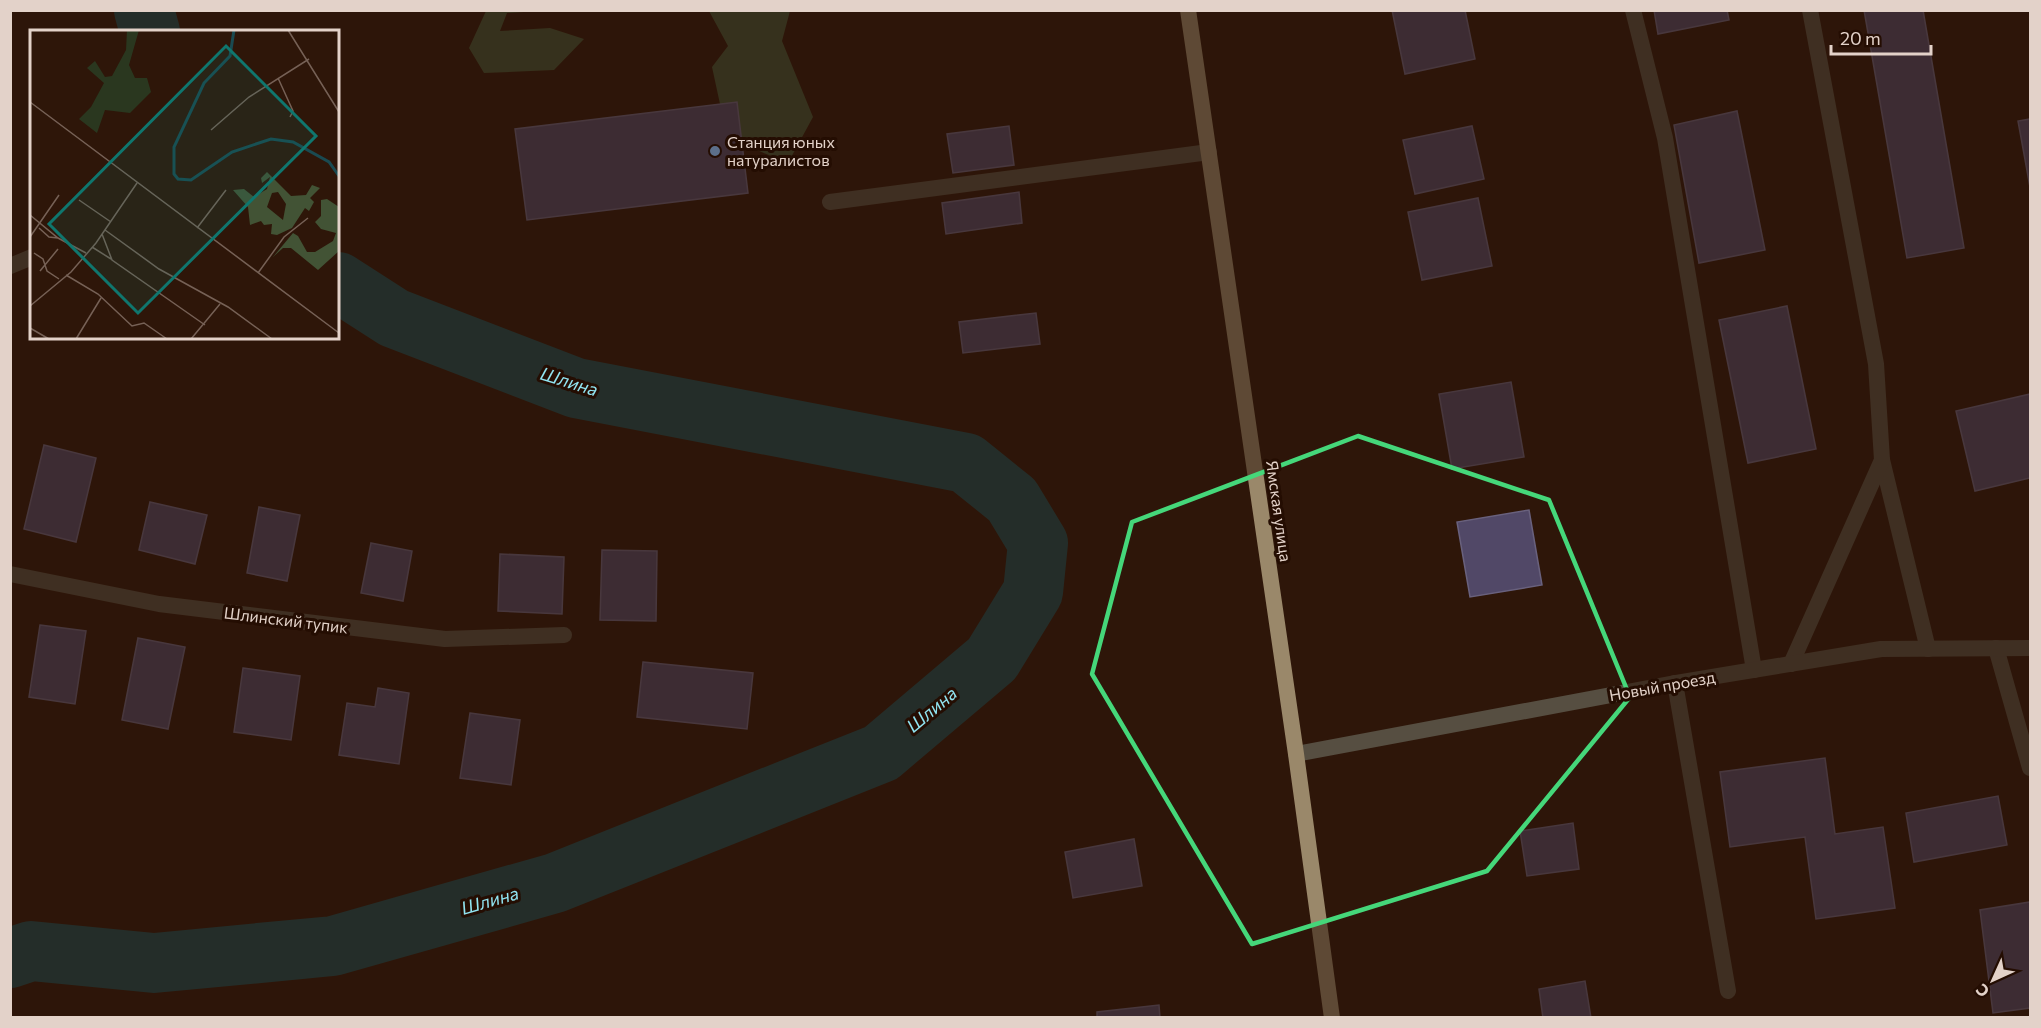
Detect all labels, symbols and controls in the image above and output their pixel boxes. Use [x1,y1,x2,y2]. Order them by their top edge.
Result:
scale bar [1831,18,1932,56]
text: 20 m [1840,27,1881,49]
inset map [30,30,339,339]
place label: Станция юных натуралистов [727,132,835,169]
marker: Станция юных натуралистов [708,144,722,158]
water label: Шлина [538,362,601,400]
street label: Ямская улица [1263,459,1296,563]
street label: Шлинский тупик [223,602,350,637]
street label: Новый проезд [1607,667,1717,704]
water label: Шлина [902,682,961,737]
water label: Шлина [458,881,521,919]
north arrow [1963,950,2023,1010]
text: С [1971,980,1993,1002]

